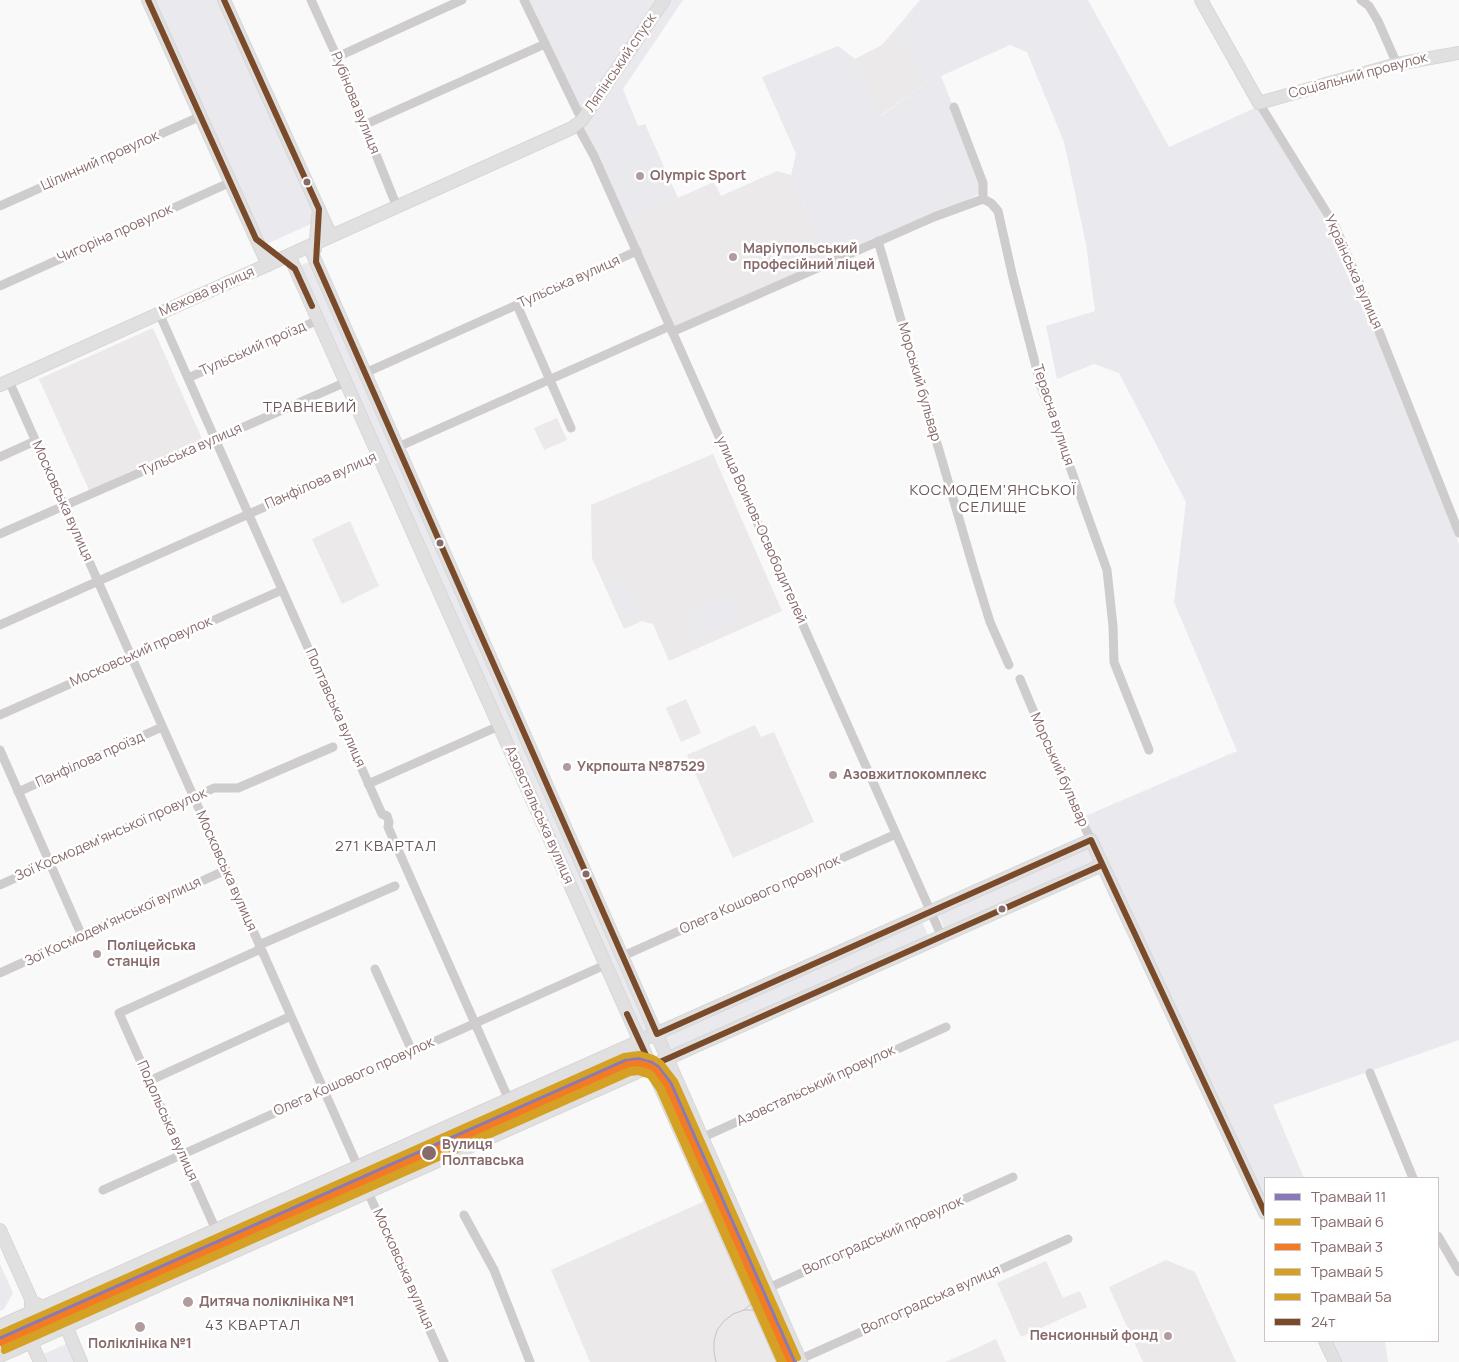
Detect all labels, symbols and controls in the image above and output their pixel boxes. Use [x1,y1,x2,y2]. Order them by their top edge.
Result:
street label: Ляпінський спуск [582,10,660,116]
street label: Рубінова вулиця [327,49,383,157]
street label: Соціальний провулок [1287,49,1429,103]
street label: Цілинний провулок [39,127,161,195]
place label: Olympic Sport [650,168,746,184]
marker: Olympic Sport [634,170,646,182]
unlabelled marker [302,177,312,187]
street label: Чигоріна провулок [55,201,175,267]
street label: Українська вулиця [1320,212,1386,332]
place label: Маріупольський професійний ліцей [743,241,875,274]
marker: Маріупольський професійний ліцей [727,251,739,263]
street label: Тульська вулиця [515,252,623,312]
street label: Межова вулиця [157,263,257,321]
street label: Тульський проїзд [197,318,309,380]
street label: Морський бульвар [894,321,944,443]
street label: Терасна вулиця [1029,362,1077,468]
district label: ТРАВНЕВИЙ [262,399,358,417]
street label: Тульська вулиця [137,420,245,480]
street label: улица Воинов-Освободителей [712,434,810,626]
street label: Московська вулиця [28,438,96,564]
street label: Панфілова вулиця [263,449,379,513]
district label: КОСМОДЕМ’ЯНСЬКОЇ СЕЛИЩЕ [907,482,1079,517]
unlabelled marker [435,538,445,548]
street label: Московський провулок [67,613,215,691]
street label: Полтавська вулиця [301,646,369,770]
street label: Морський бульвар [1026,710,1092,830]
street label: Панфілова проїзд [33,729,147,791]
street label: Азовстальська вулиця [501,743,577,887]
place label: Укрпошта №87529 [577,759,705,775]
marker: Укрпошта №87529 [561,761,573,773]
place label: Азовжитлокомплекс [843,767,987,783]
marker: Азовжитлокомплекс [827,769,839,781]
street label: Зої Космодем’янської провулок [13,785,209,885]
street label: Московська вулиця [192,808,260,934]
district label: 271 КВАРТАЛ [334,838,438,856]
street label: Олега Кошового провулок [677,852,843,938]
unlabelled marker [581,869,591,879]
street label: Зої Космодем’янської вулиця [22,874,204,970]
unlabelled marker [997,904,1007,914]
place label: Поліцейська станція [107,938,196,970]
marker: Поліцейська станція [91,948,103,960]
street label: Олега Кошового провулок [271,1034,437,1120]
street label: Азовстальський провулок [734,1042,898,1130]
street label: Подольська вулиця [133,1058,201,1184]
place label: Вулиця Полтавська [442,1137,524,1170]
marker: Вулиця Полтавська [420,1144,438,1162]
legend [1264,1177,1439,1342]
text: Трамвай 11 [1311,1186,1386,1207]
street label: Волгоградський провулок [800,1193,966,1279]
street label: Московська вулиця [369,1206,437,1332]
text: Трамвай 6 [1311,1211,1384,1232]
text: Трамвай 3 [1311,1236,1383,1257]
text: Трамвай 5 [1311,1261,1383,1282]
street label: Волгоградська вулиця [859,1262,1003,1338]
text: Трамвай 5а [1311,1286,1392,1307]
place label: Дитяча поліклініка №1 [199,1294,355,1310]
marker: Дитяча поліклініка №1 [181,1295,195,1309]
text: 24т [1311,1311,1336,1332]
district label: 43 КВАРТАЛ [204,1317,302,1335]
marker: Поліклініка №1 [133,1320,147,1334]
place label: Пенсионный фонд [1030,1328,1158,1344]
marker: Пенсионный фонд [1162,1330,1174,1342]
place label: Поліклініка №1 [88,1336,192,1352]

